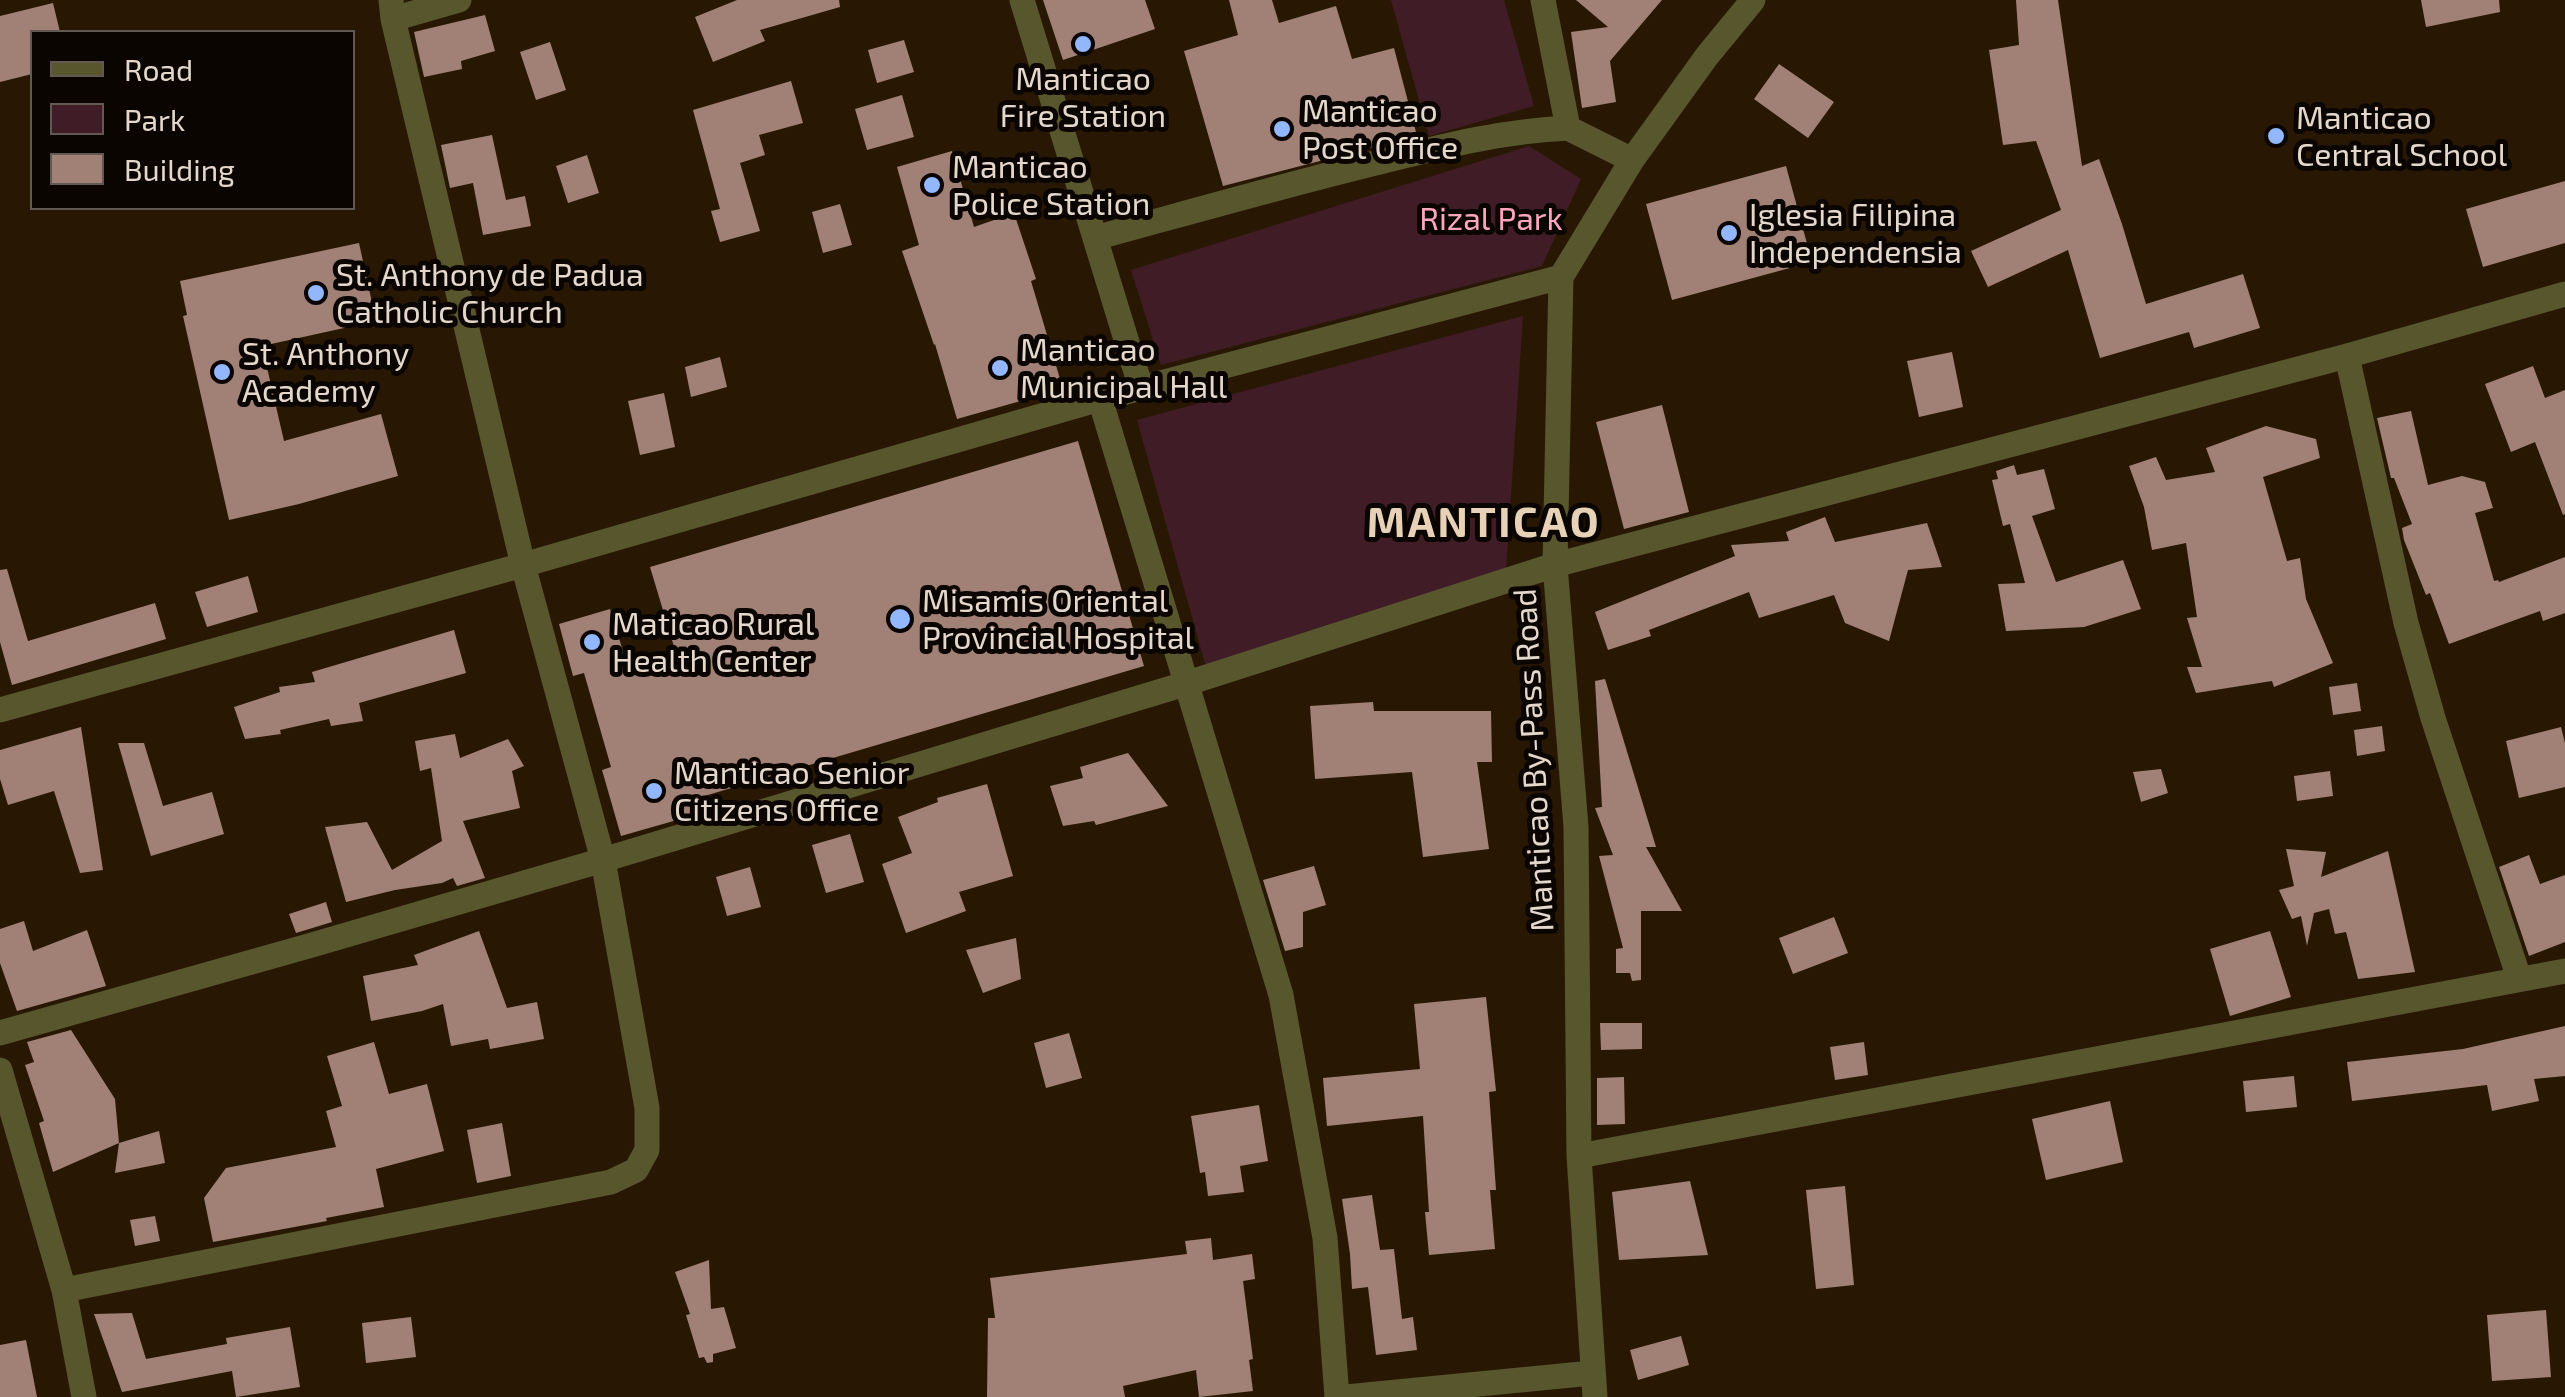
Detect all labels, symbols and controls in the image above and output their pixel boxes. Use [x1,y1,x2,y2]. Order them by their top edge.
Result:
legend [30,30,355,210]
marker: Manticao Fire Station [1072,33,1094,55]
text: Road [124,51,193,87]
place label: Manticao Fire Station [1000,60,1166,135]
place label: Manticao Post Office [1302,92,1458,167]
place label: Manticao Central School [2296,99,2507,174]
text: Park [124,101,185,137]
marker: Manticao Post Office [1271,118,1293,140]
marker: Manticao Central School [2265,125,2287,147]
place label: Manticao Police Station [952,148,1150,223]
text: Building [124,151,235,187]
marker: Manticao Police Station [921,174,943,196]
place label: Iglesia Filipina Independensia [1749,196,1962,271]
park label: Rizal Park [1419,200,1563,238]
marker: Iglesia Filipina Independensia [1718,222,1740,244]
place label: St. Anthony de Padua Catholic Church [336,256,644,331]
marker: St. Anthony de Padua Catholic Church [305,282,327,304]
place label: Manticao Municipal Hall [1020,331,1227,406]
place label: St. Anthony Academy [242,335,409,410]
marker: Manticao Municipal Hall [989,357,1011,379]
marker: St. Anthony Academy [211,361,233,383]
district label: MANTICAO [1367,498,1601,548]
place label: Misamis Oriental Provincial Hospital [922,582,1194,657]
street label: Manticao By-Pass Road [1506,587,1562,933]
place label: Maticao Rural Health Center [612,605,814,680]
marker: Misamis Oriental Provincial Hospital [887,606,913,632]
marker: Maticao Rural Health Center [581,631,603,653]
place label: Manticao Senior Citizens Office [674,754,910,829]
marker: Manticao Senior Citizens Office [643,780,665,802]

